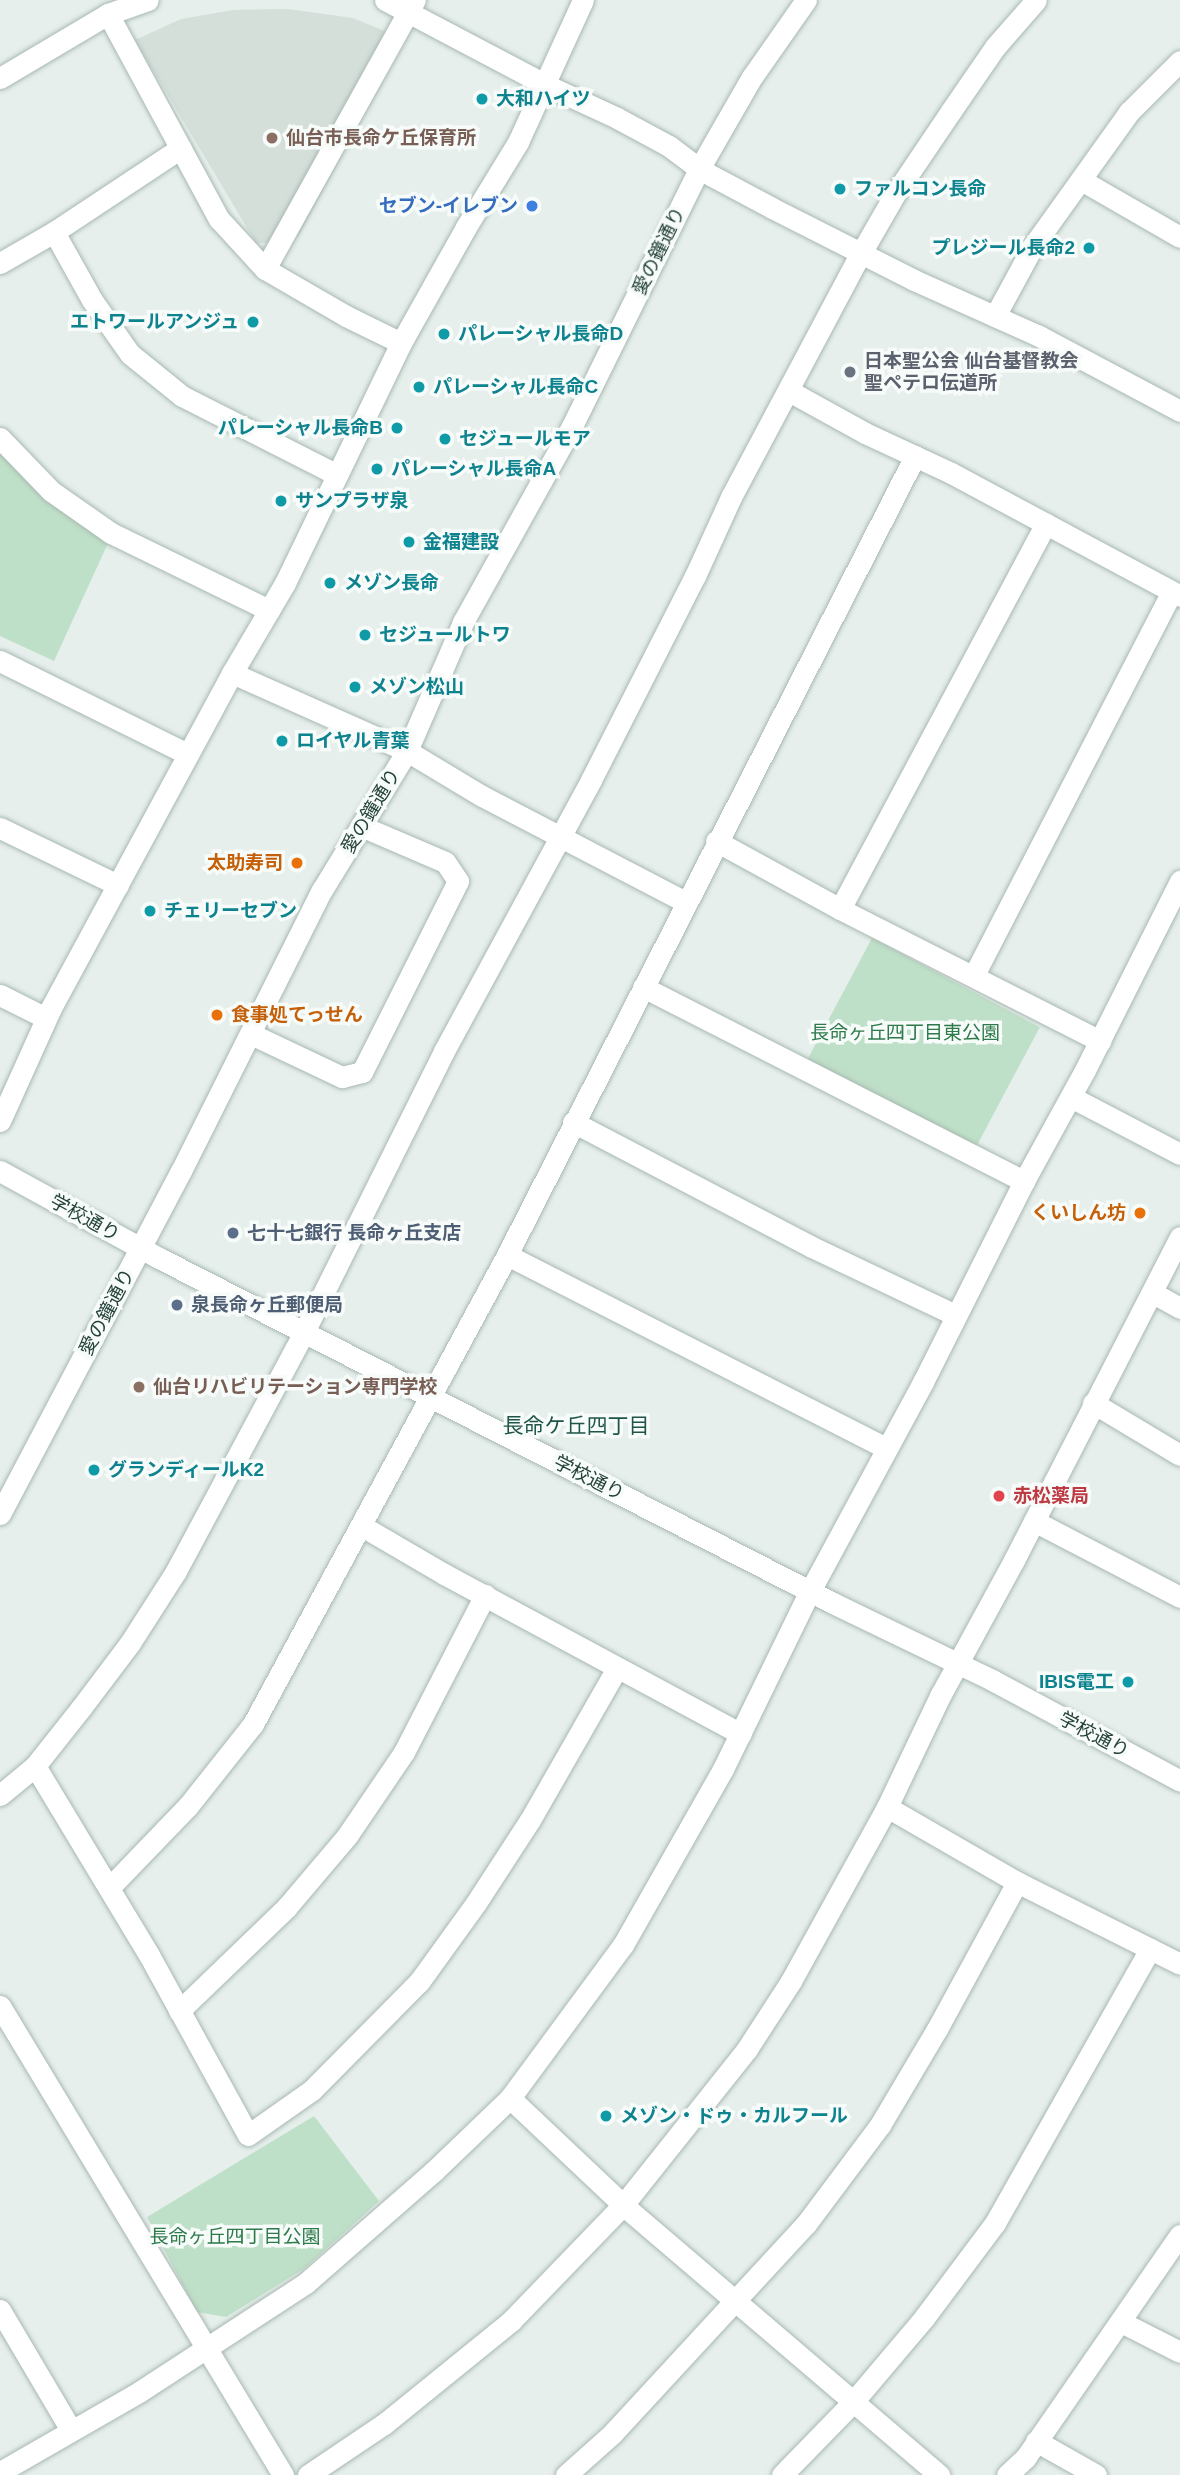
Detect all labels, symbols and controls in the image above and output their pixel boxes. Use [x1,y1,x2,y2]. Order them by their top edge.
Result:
place label: 大和ハイツ [496,88,591,110]
marker: 大和ハイツ [474,91,490,107]
place label: 仙台市長命ケ丘保育所 [286,127,476,149]
marker: 仙台市長命ケ丘保育所 [264,130,280,146]
place label: ファルコン長命 [854,178,987,200]
marker: ファルコン長命 [832,181,848,197]
place label: セブン-イレブン [379,195,518,217]
marker: セブン-イレブン [524,198,540,214]
street label: 愛の鐘通り [628,203,690,299]
place label: プレジール長命2 [931,237,1075,259]
marker: プレジール長命2 [1081,240,1097,256]
place label: エトワールアンジュ [68,311,239,333]
marker: エトワールアンジュ [245,314,261,330]
place label: パレーシャル長命D [458,323,624,345]
marker: パレーシャル長命D [436,326,452,342]
place label: 日本聖公会 仙台基督教会 聖ペテロ伝道所 [864,350,1078,394]
marker: 日本聖公会 仙台基督教会 聖ペテロ伝道所 [842,364,858,380]
place label: パレーシャル長命C [433,376,599,398]
marker: パレーシャル長命C [411,379,427,395]
place label: パレーシャル長命B [217,417,383,439]
marker: パレーシャル長命B [389,420,405,436]
place label: セジュールモア [459,428,592,450]
marker: セジュールモア [437,431,453,447]
place label: パレーシャル長命A [391,458,557,480]
marker: パレーシャル長命A [369,461,385,477]
place label: サンプラザ泉 [295,490,409,512]
marker: サンプラザ泉 [273,493,289,509]
place label: 金福建設 [423,531,499,553]
marker: 金福建設 [401,534,417,550]
place label: メゾン長命 [344,572,439,594]
marker: メゾン長命 [322,575,338,591]
place label: セジュールトワ [379,624,512,646]
marker: セジュールトワ [357,627,373,643]
place label: メゾン松山 [369,676,464,698]
marker: メゾン松山 [347,679,363,695]
place label: ロイヤル青葉 [296,730,410,752]
marker: ロイヤル青葉 [274,733,290,749]
street label: 愛の鐘通り [337,764,405,858]
place label: 太助寿司 [207,852,283,874]
marker: 太助寿司 [289,855,305,871]
place label: チェリーセブン [164,900,297,922]
marker: チェリーセブン [142,903,158,919]
place label: 食事処てっせん [231,1004,364,1026]
marker: 食事処てっせん [209,1007,225,1023]
park label: 長命ヶ丘四丁目東公園 [810,1022,1000,1044]
street label: 学校通り [46,1190,124,1246]
place label: くいしん坊 [1031,1202,1126,1224]
marker: くいしん坊 [1132,1205,1148,1221]
place label: 七十七銀行 長命ヶ丘支店 [247,1222,461,1244]
marker: 七十七銀行 長命ヶ丘支店 [225,1225,241,1241]
street label: 愛の鐘通り [75,1265,139,1359]
place label: 泉長命ヶ丘郵便局 [191,1294,343,1316]
marker: 泉長命ヶ丘郵便局 [169,1297,185,1313]
place label: 仙台リハビリテーション専門学校 [153,1376,438,1398]
marker: 仙台リハビリテーション専門学校 [131,1379,147,1395]
district label: 長命ケ丘四丁目 [503,1413,649,1439]
street label: 学校通り [550,1451,628,1505]
place label: グランディールK2 [108,1459,265,1481]
marker: グランディールK2 [86,1462,102,1478]
place label: 赤松薬局 [1013,1485,1089,1507]
marker: 赤松薬局 [991,1488,1007,1504]
place label: IBIS電工 [1039,1671,1114,1693]
marker: IBIS電工 [1120,1674,1136,1690]
street label: 学校通り [1055,1707,1133,1763]
place label: メゾン・ドゥ・カルフール [620,2105,848,2127]
marker: メゾン・ドゥ・カルフール [598,2108,614,2124]
park label: 長命ヶ丘四丁目公園 [150,2226,320,2248]

